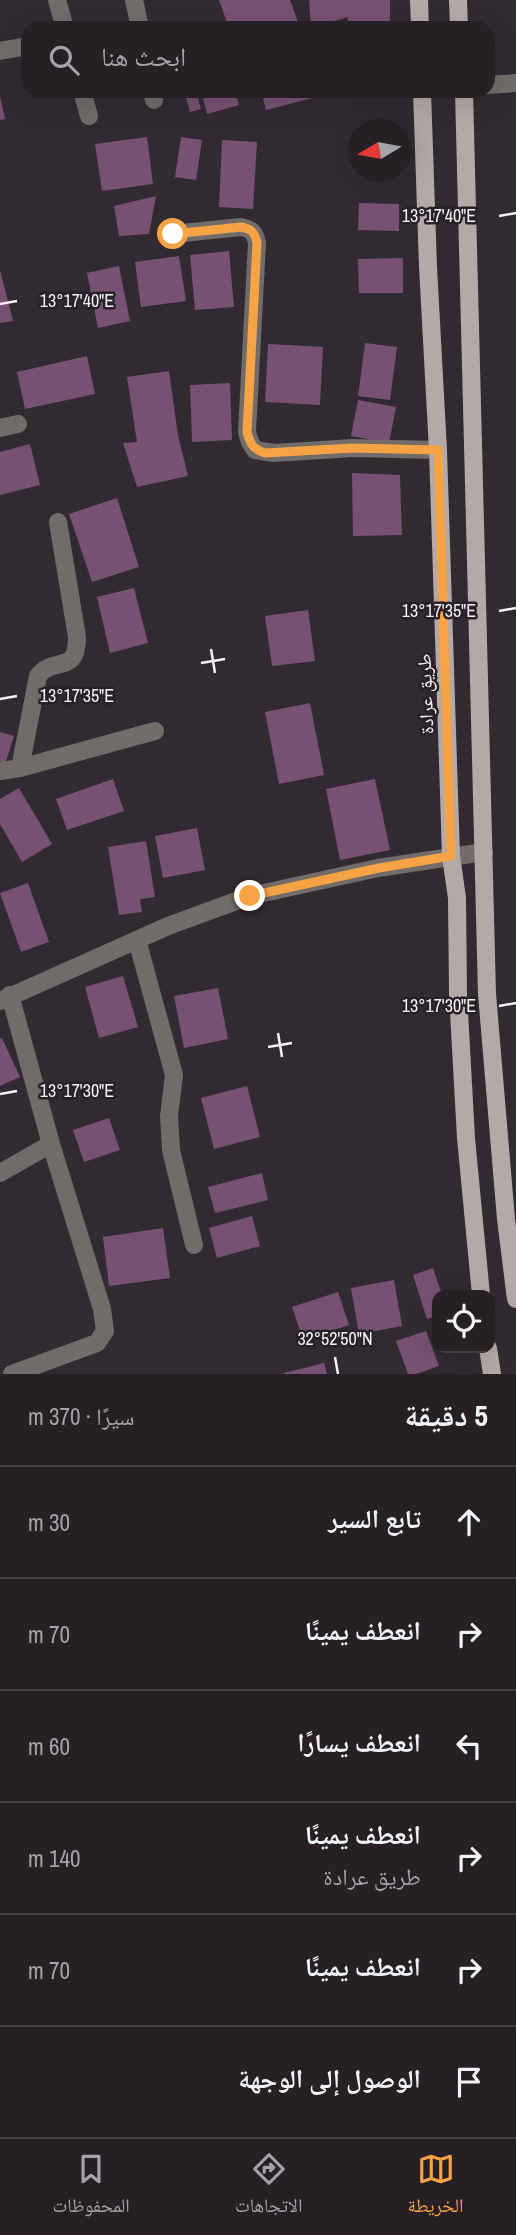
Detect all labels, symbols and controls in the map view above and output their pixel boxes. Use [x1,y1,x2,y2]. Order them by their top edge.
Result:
search box [21,21,495,98]
text: ابحث هنا [101,39,186,74]
icon: search [45,41,83,79]
north arrow [348,119,411,182]
text: 13°17'40"E [402,203,476,228]
route start [157,218,188,249]
text: 13°17'40"E [40,288,114,313]
text: 13°17'35"E [402,598,476,623]
street label: طريق عرادة [411,653,439,735]
text: 13°17'35"E [40,683,114,708]
route end [234,880,265,911]
text: 13°17'30"E [402,993,476,1018]
text: 13°17'30"E [40,1078,114,1103]
map controls [432,1290,495,1353]
button: locate [432,1290,495,1353]
text: 32°52'50"N [297,1326,373,1351]
text: 5 دقيقة [404,1395,488,1435]
text: سيرًا · 370 m [28,1401,134,1432]
text: تابع السير [328,1501,421,1536]
icon: ahead [450,1503,488,1541]
text: 30 m [28,1507,70,1538]
text: انعطف يمينًا [305,1613,421,1648]
icon: right [450,1615,488,1653]
text: 70 m [28,1619,70,1650]
text: انعطف يسارًا [297,1725,421,1760]
icon: left [450,1727,488,1765]
text: 60 m [28,1731,70,1762]
text: انعطف يمينًا [305,1817,421,1852]
icon: right [450,1839,488,1877]
text: 140 m [28,1843,80,1874]
text: طريق عرادة [323,1861,421,1892]
text: انعطف يمينًا [305,1949,421,1984]
icon: right [450,1951,488,1989]
text: 70 m [28,1955,70,1986]
text: الوصول إلى الوجهة [238,2061,421,2096]
icon: arrive [450,2063,488,2101]
tab: المحفوظات [53,2150,130,2224]
tab: الاتجاهات [235,2150,302,2224]
tab: الخريطة [408,2150,463,2224]

